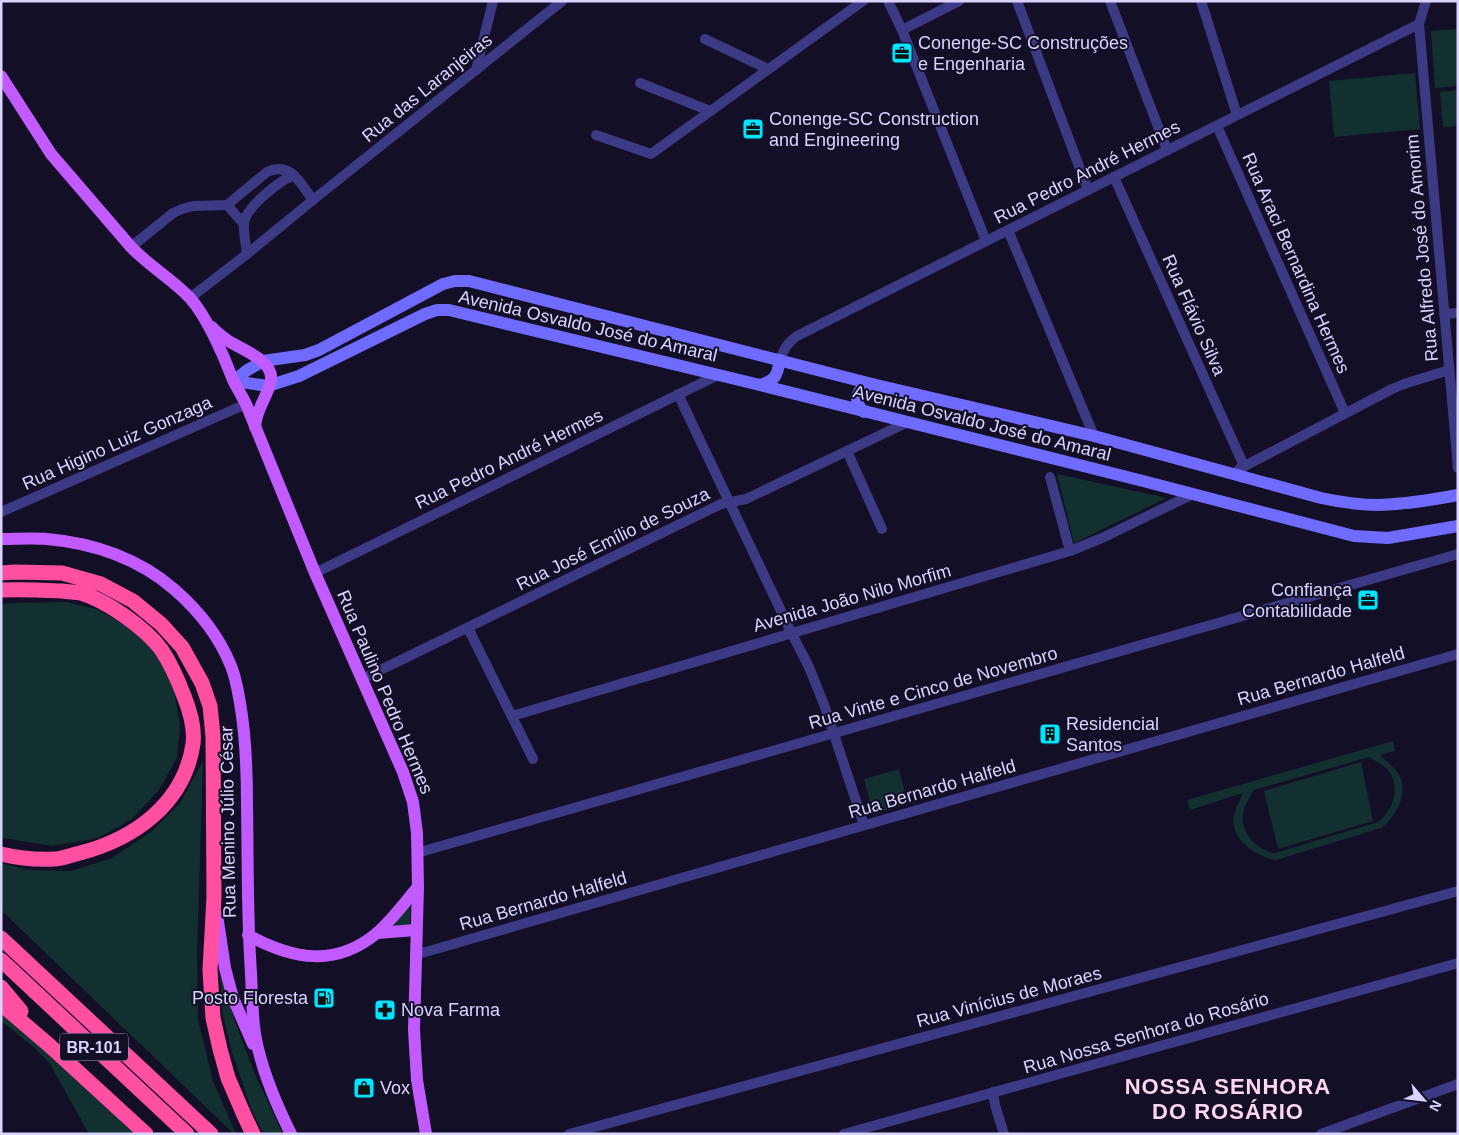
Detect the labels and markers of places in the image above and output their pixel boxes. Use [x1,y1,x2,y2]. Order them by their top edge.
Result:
place label: Conenge-SC Construções e Engenharia [918,33,1128,74]
office icon: Conenge-SC Construções e Engenharia [890,41,914,65]
place label: Conenge-SC Construction and Engineering [769,109,979,150]
office icon: Conenge-SC Construction and Engineering [741,117,765,141]
place label: Confiança Contabilidade [1242,580,1353,621]
office icon: Confiança Contabilidade [1356,588,1380,612]
place label: Residencial Santos [1066,714,1159,755]
building icon: Residencial Santos [1038,722,1062,746]
fuel station icon: Posto Floresta [312,986,336,1010]
place label: Posto Floresta [192,988,309,1008]
pharmacy icon: Nova Farma [373,998,397,1022]
place label: Nova Farma [401,1000,501,1020]
shop icon: Vox [352,1076,376,1100]
place label: Vox [380,1078,410,1098]

